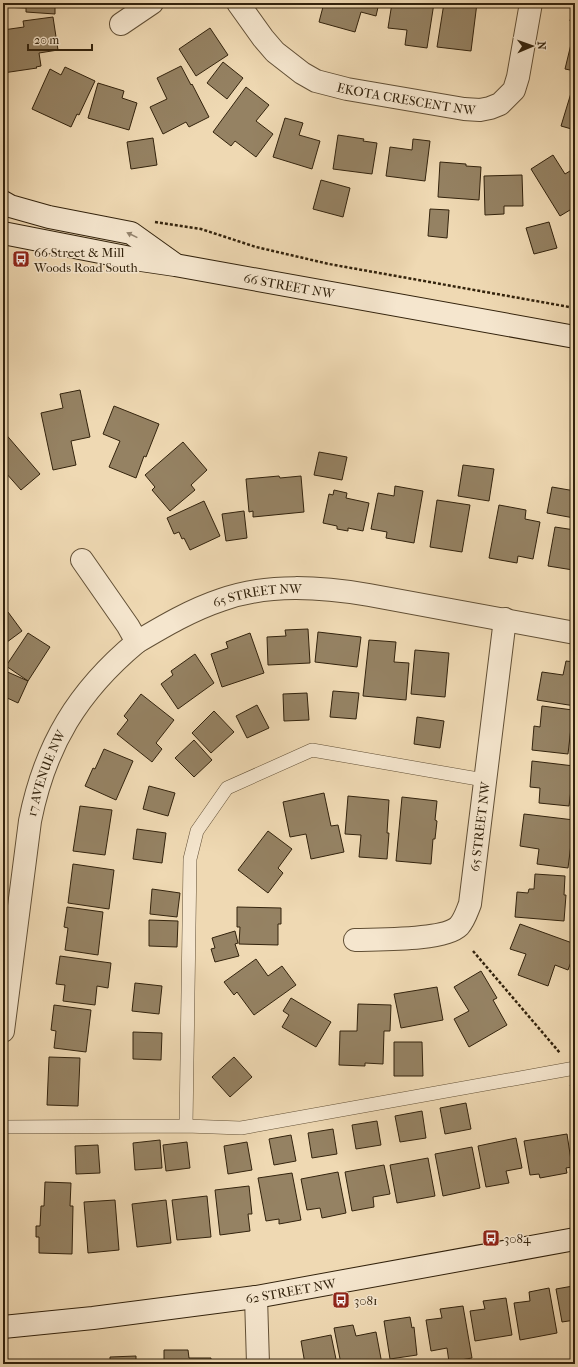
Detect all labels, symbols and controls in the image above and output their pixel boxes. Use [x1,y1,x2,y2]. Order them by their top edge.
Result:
scale bar [28,26,92,52]
north arrow [512,26,552,66]
text: 20 m [34,33,59,47]
text: N [535,41,548,51]
street label: EKOTA CRESCENT NW [335,80,477,118]
one-way arrow [126,232,138,238]
place label: 66 Street & Mill Woods Road South [33,245,139,275]
bus stop icon: 66 Street & Mill Woods Road South [11,249,31,269]
street label: 66 STREET NW [243,271,337,302]
street label: 65 STREET NW [211,581,303,610]
street label: 17 AVENUE NW [24,727,69,818]
street label: 65 STREET NW [467,780,493,872]
bus stop icon: 3084 [481,1228,501,1248]
place label: 3084 [504,1231,531,1246]
street label: 62 STREET NW [245,1275,338,1306]
bus stop icon: 3081 [331,1290,351,1310]
place label: 3081 [354,1293,378,1308]

